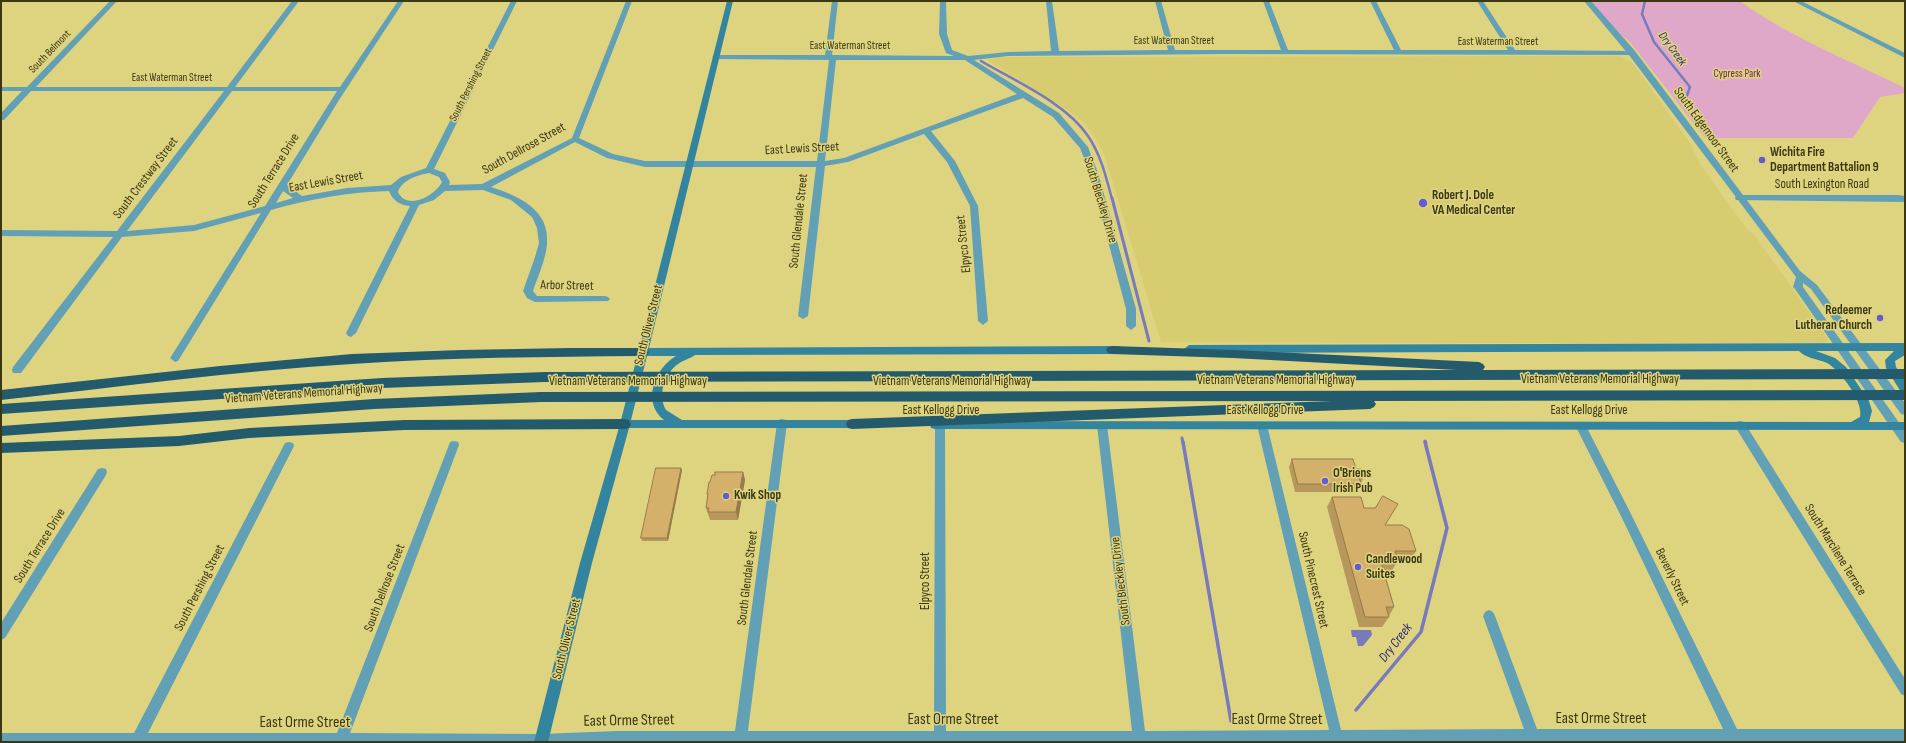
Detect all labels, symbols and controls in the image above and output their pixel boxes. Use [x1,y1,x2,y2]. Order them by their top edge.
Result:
street label: South Belmont [26,28,74,76]
water label: Dry Creek [1655,29,1689,69]
street label: East Waterman Street [1134,34,1214,48]
street label: East Waterman Street [1458,35,1538,49]
street label: East Waterman Street [810,39,890,53]
street label: South Pershing Street [447,46,495,124]
park label: Cypress Park [1713,67,1761,81]
street label: East Waterman Street [132,71,212,85]
street label: South Edgemoor Street [1670,84,1742,176]
street label: South Dellrose Street [480,120,568,178]
street label: South Terrace Drive [245,131,303,211]
street label: South Crestway Street [110,134,182,222]
street label: East Lewis Street [764,139,840,159]
place label: Wichita Fire Department Battalion 9 [1770,145,1879,176]
street label: South Bleckley Drive [1080,155,1120,245]
marker: Wichita Fire Department Battalion 9 [1757,155,1767,165]
street label: East Lewis Street [288,168,364,196]
street label: South Glendale Street [786,173,812,269]
street label: South Lexington Road [1775,177,1869,193]
place label: Robert J. Dole VA Medical Center [1432,188,1515,219]
marker: Robert J. Dole VA Medical Center [1417,197,1429,209]
street label: Elpyco Street [953,214,975,274]
street label: Arbor Street [540,278,594,294]
street label: South Oliver Street [631,283,667,367]
place label: Redeemer Lutheran Church [1795,303,1872,334]
marker: Redeemer Lutheran Church [1875,313,1885,323]
street label: Vietnam Veterans Memorial Highway [1521,372,1679,388]
street label: Vietnam Veterans Memorial Highway [1197,373,1355,389]
street label: Vietnam Veterans Memorial Highway [549,374,707,390]
street label: Vietnam Veterans Memorial Highway [873,374,1031,390]
street label: Vietnam Veterans Memorial Highway [225,381,383,407]
street label: East Kellogg Drive [902,403,980,419]
street label: East Kellogg Drive [1226,403,1304,419]
street label: East Kellogg Drive [1550,403,1628,419]
place label: O'Briens Irish Pub [1333,466,1373,497]
marker: O'Briens Irish Pub [1320,476,1330,486]
place label: Kwik Shop [734,488,781,504]
marker: Kwik Shop [721,491,731,501]
street label: South Marcilene Terrace [1801,501,1869,599]
street label: South Terrace Drive [11,506,69,586]
street label: South Glendale Street [734,530,762,626]
street label: South Pinecrest Street [1294,530,1332,630]
street label: South Bleckley Drive [1108,536,1134,626]
street label: South Pershing Street [171,542,229,634]
street label: South Dellrose Street [361,542,409,634]
street label: Beverly Street [1651,546,1693,608]
street label: Elpyco Street [918,552,934,610]
place label: Candlewood Suites [1366,552,1422,583]
marker: Candlewood Suites [1353,562,1363,572]
street label: South Oliver Street [549,597,585,681]
water label: Dry Creek [1376,620,1416,666]
street label: East Orme Street [1555,709,1647,729]
street label: East Orme Street [907,710,999,730]
street label: East Orme Street [1231,710,1323,730]
street label: East Orme Street [583,711,675,731]
street label: East Orme Street [259,713,351,733]

